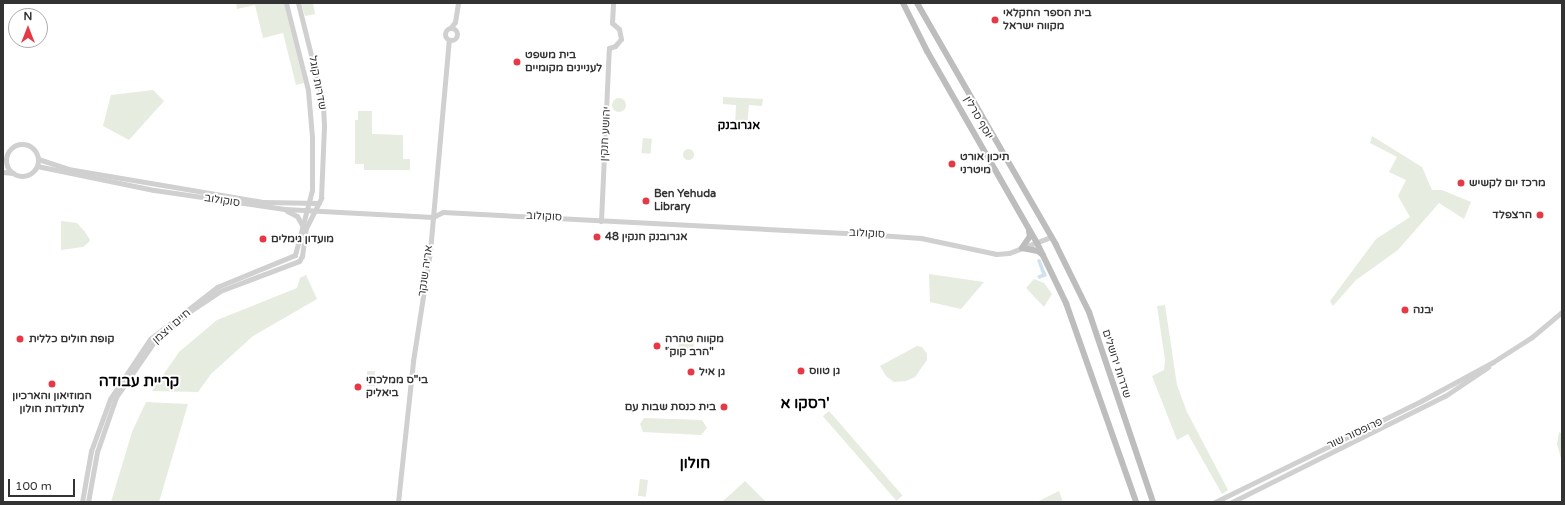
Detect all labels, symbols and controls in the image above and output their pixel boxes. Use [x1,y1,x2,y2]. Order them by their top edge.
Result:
place label: בית הספר החקלאי מקווה ישראל [1003,7,1091,33]
north arrow [8,8,48,48]
text: N [24,10,32,23]
marker: בית הספר החקלאי מקווה ישראל [990,15,1000,25]
place label: בית משפט לעניינים מקומיים [525,49,602,75]
street label: שדרות קוגל [305,55,329,111]
marker: בית משפט לעניינים מקומיים [512,57,522,67]
street label: יוסף סרלין [960,94,996,142]
street label: יהושע חנקין [598,106,614,162]
district label: אגרובנק [718,119,760,133]
place label: תיכון אורט מיטרני [960,151,1009,177]
marker: תיכון אורט מיטרני [947,159,957,169]
place label: מרכז יום לקשיש [1469,176,1546,190]
marker: מרכז יום לקשיש [1456,178,1466,188]
place label: Ben Yehuda Library [654,188,716,214]
street label: סוקולוב [203,192,241,210]
marker: Ben Yehuda Library [641,196,651,206]
place label: הרצפלד [1492,208,1532,222]
street label: סוקולוב [526,209,562,225]
marker: הרצפלד [1535,210,1545,220]
street label: סוקולוב [849,226,885,242]
place label: אגרובנק חנקין 48 [605,230,687,244]
place label: מועדון גימלים [271,232,334,246]
marker: אגרובנק חנקין 48 [592,232,602,242]
marker: מועדון גימלים [258,234,268,244]
street label: אריה שנקר [416,244,436,298]
place label: יבנה [1413,303,1434,317]
marker: יבנה [1400,305,1410,315]
street label: חיים ויצמן [150,307,194,347]
street label: שדרות ירושלים [1099,328,1133,400]
place label: קופת חולים כללית [29,332,114,346]
marker: קופת חולים כללית [14,333,26,345]
place label: מקווה טהרה "הרב קוק" [665,333,724,359]
marker: מקווה טהרה "הרב קוק" [652,341,662,351]
place label: גן טווס [809,364,840,378]
place label: גן איל [699,365,725,379]
marker: גן טווס [796,366,806,376]
marker: גן איל [686,367,696,377]
district label: קריית עבודה [99,373,179,391]
place label: בי"ס ממלכתי ביאליק [366,374,428,400]
marker: המוזיאון והארכיון לתולדות חולון [47,379,57,389]
marker: בי"ס ממלכתי ביאליק [353,382,363,392]
place label: המוזיאון והארכיון לתולדות חולון [12,390,92,416]
district label: רסקו א' [780,395,830,413]
place label: בית כנסת שבות עם [625,400,716,414]
marker: בית כנסת שבות עם [719,402,729,412]
street label: פרופסור שור [1325,415,1385,453]
district label: חולון [680,455,710,473]
scale bar [10,471,77,497]
text: 100 m [15,479,52,493]

